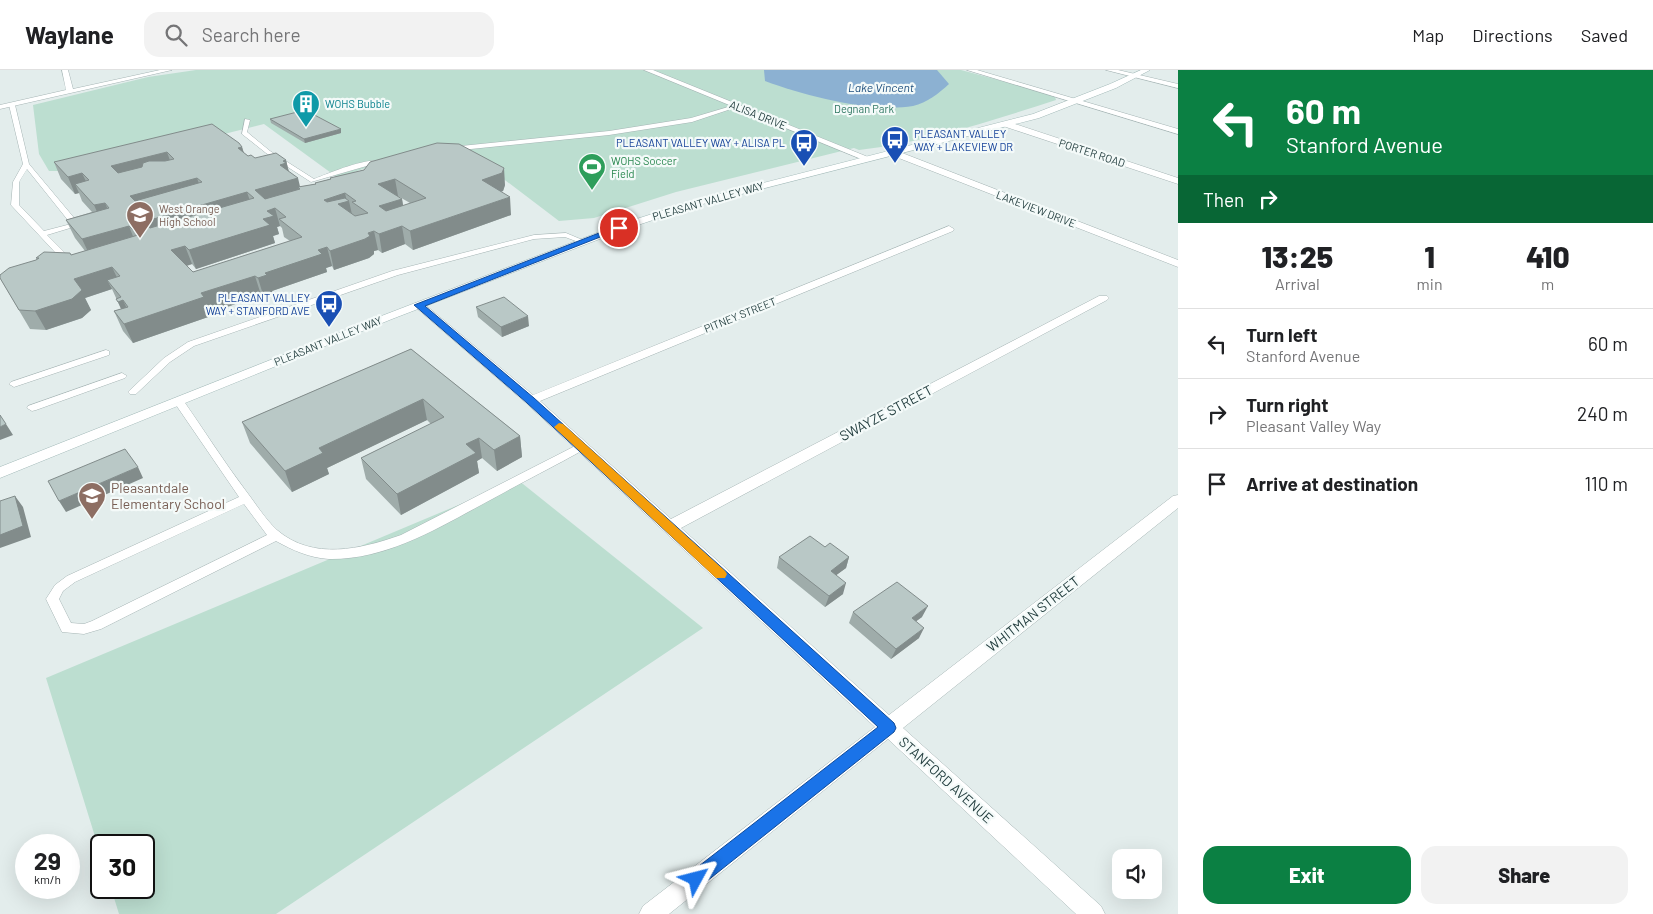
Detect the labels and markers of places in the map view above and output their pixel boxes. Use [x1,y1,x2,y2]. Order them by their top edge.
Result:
building icon: WOHS Bubble [291,89,321,128]
place label: WOHS Bubble [325,97,390,110]
bus stop icon: PLEASANT VALLEY WAY + LAKEVIEW DR [880,125,910,164]
place label: PLEASANT VALLEY WAY + LAKEVIEW DR [914,127,1013,153]
bus stop icon: PLEASANT VALLEY WAY + ALISA PL [789,128,819,167]
place label: PLEASANT VALLEY WAY + ALISA PL [616,136,785,149]
sports icon: WOHS Soccer Field [577,152,607,191]
place label: WOHS Soccer Field [611,154,677,180]
school or university icon: West Orange High School [125,200,155,239]
place label: West Orange High School [159,202,220,228]
pin [598,207,640,249]
bus stop icon: PLEASANT VALLEY WAY + STANFORD AVE [314,289,344,328]
place label: PLEASANT VALLEY WAY + STANFORD AVE [206,291,310,317]
place label: Pleasantdale Elementary School [111,479,225,512]
school or university icon: Pleasantdale Elementary School [77,481,107,520]

